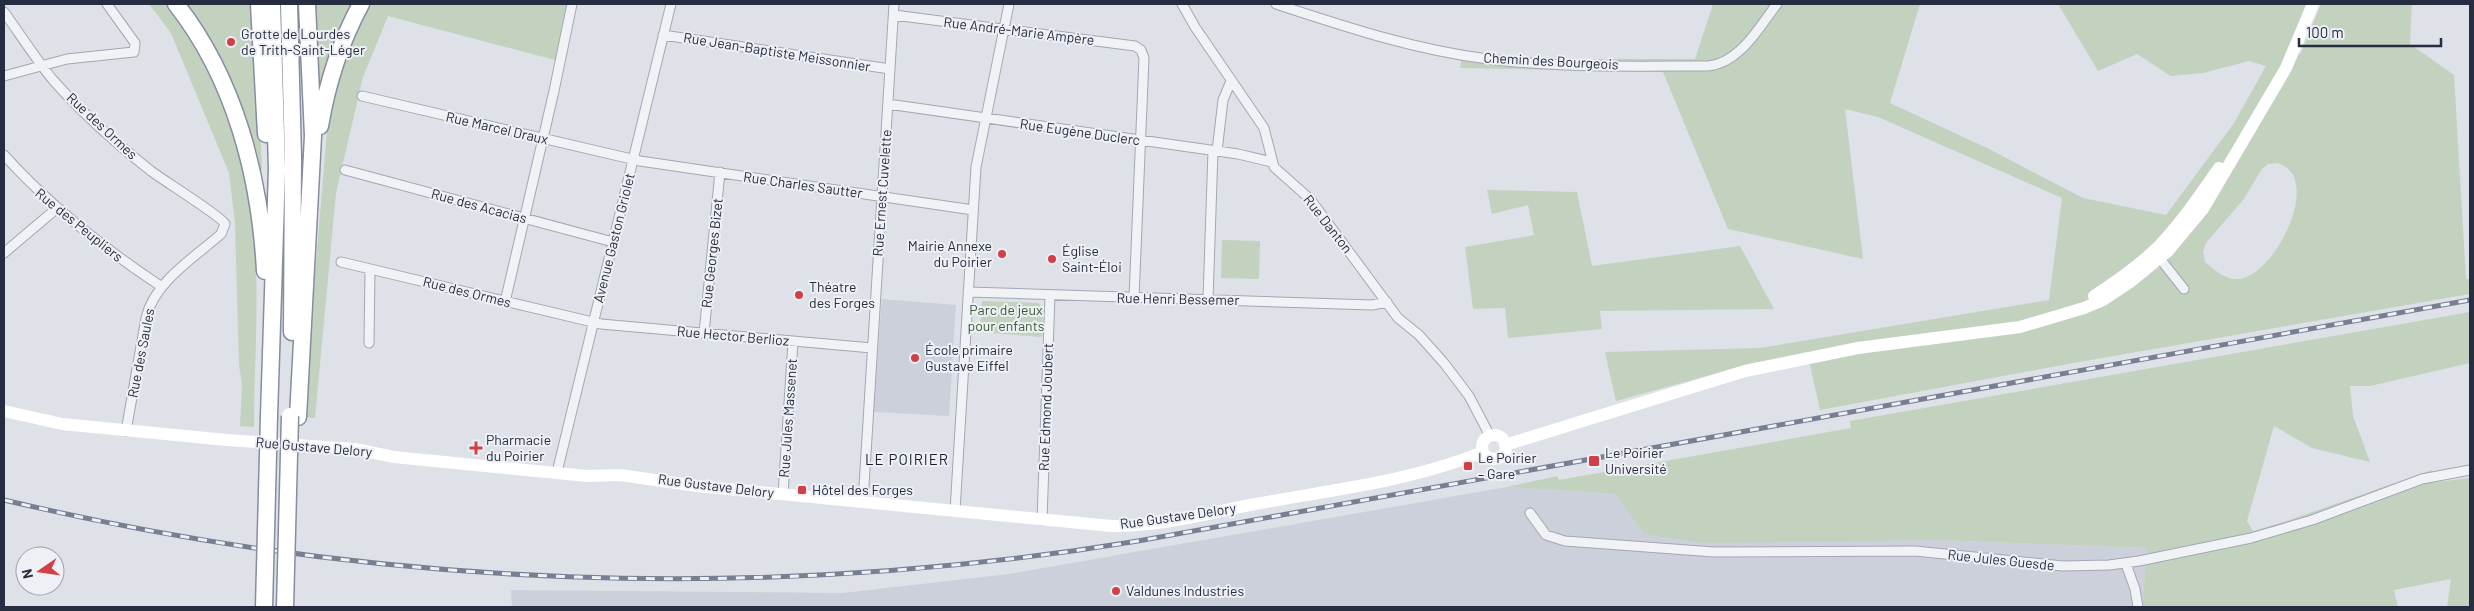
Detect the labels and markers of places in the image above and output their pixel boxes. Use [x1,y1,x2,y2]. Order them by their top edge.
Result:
place label: Grotte de Lourdes de Trith-Saint-Léger [241,25,365,58]
marker: Grotte de Lourdes de Trith-Saint-Léger [225,36,237,48]
place label: Mairie Annexe du Poirier [908,237,992,270]
place label: Église Saint-Éloi [1062,242,1122,275]
marker: Mairie Annexe du Poirier [996,248,1008,260]
marker: Église Saint-Éloi [1046,253,1058,265]
place label: Théatre des Forges [809,278,875,311]
marker: Théatre des Forges [793,289,805,301]
place label: École primaire Gustave Eiffel [925,341,1013,374]
marker: École primaire Gustave Eiffel [909,352,921,364]
place label: Pharmacie du Poirier [486,431,551,464]
marker: Pharmacie du Poirier [470,442,482,454]
place label: Le Poirier Université [1605,444,1667,477]
place label: Le Poirier – Gare [1478,449,1537,482]
marker: Le Poirier Université [1587,454,1601,468]
marker: Le Poirier – Gare [1462,460,1474,472]
place label: Hôtel des Forges [812,481,913,498]
marker: Hôtel des Forges [796,484,808,496]
place label: Valdunes Industries [1126,582,1244,599]
marker: Valdunes Industries [1110,585,1122,597]

